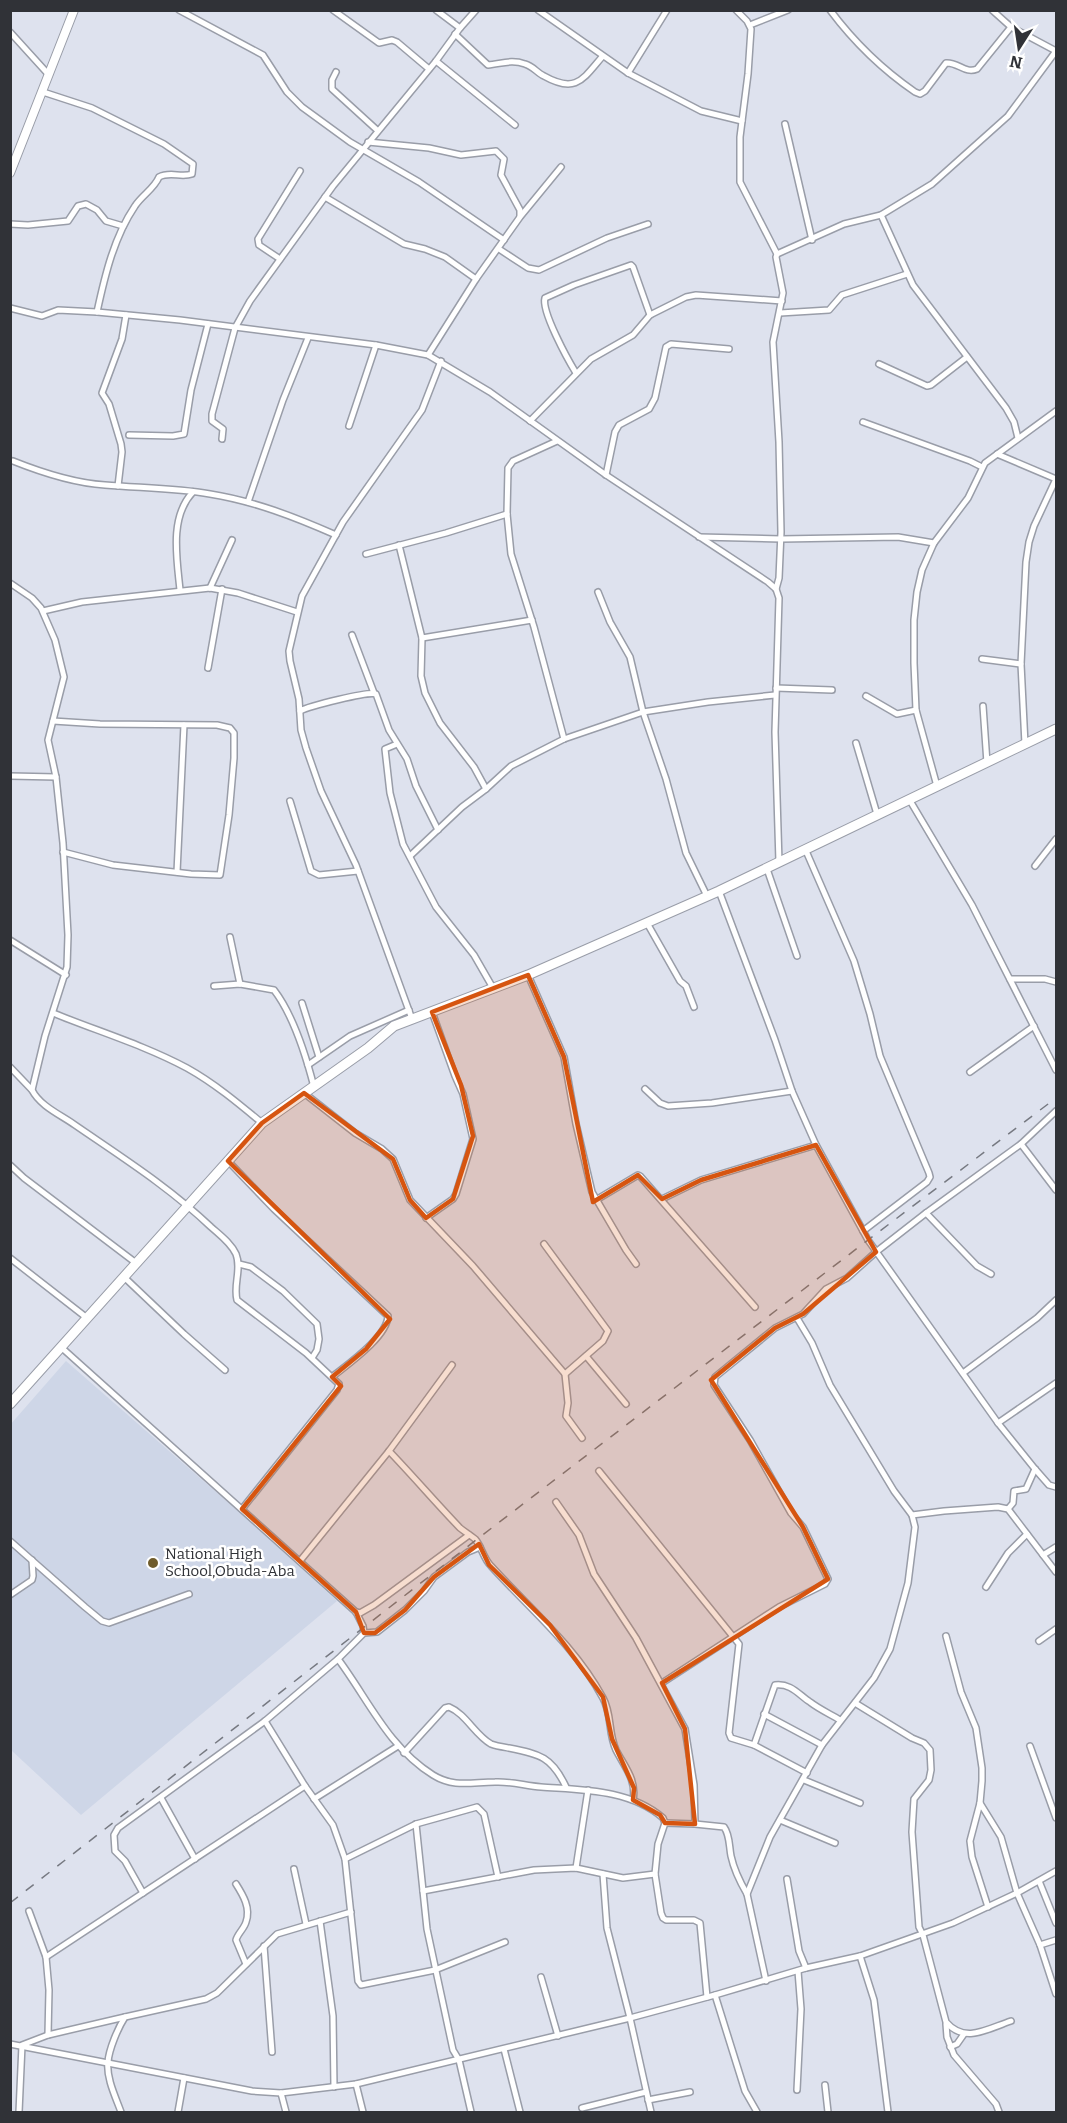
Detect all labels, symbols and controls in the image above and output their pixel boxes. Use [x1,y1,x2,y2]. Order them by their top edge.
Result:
north arrow [989,18,1049,78]
text: N [1008,52,1024,73]
place label: National High School,Obuda-Aba [165,1545,295,1580]
marker: National High School,Obuda-Aba [146,1556,160,1570]

